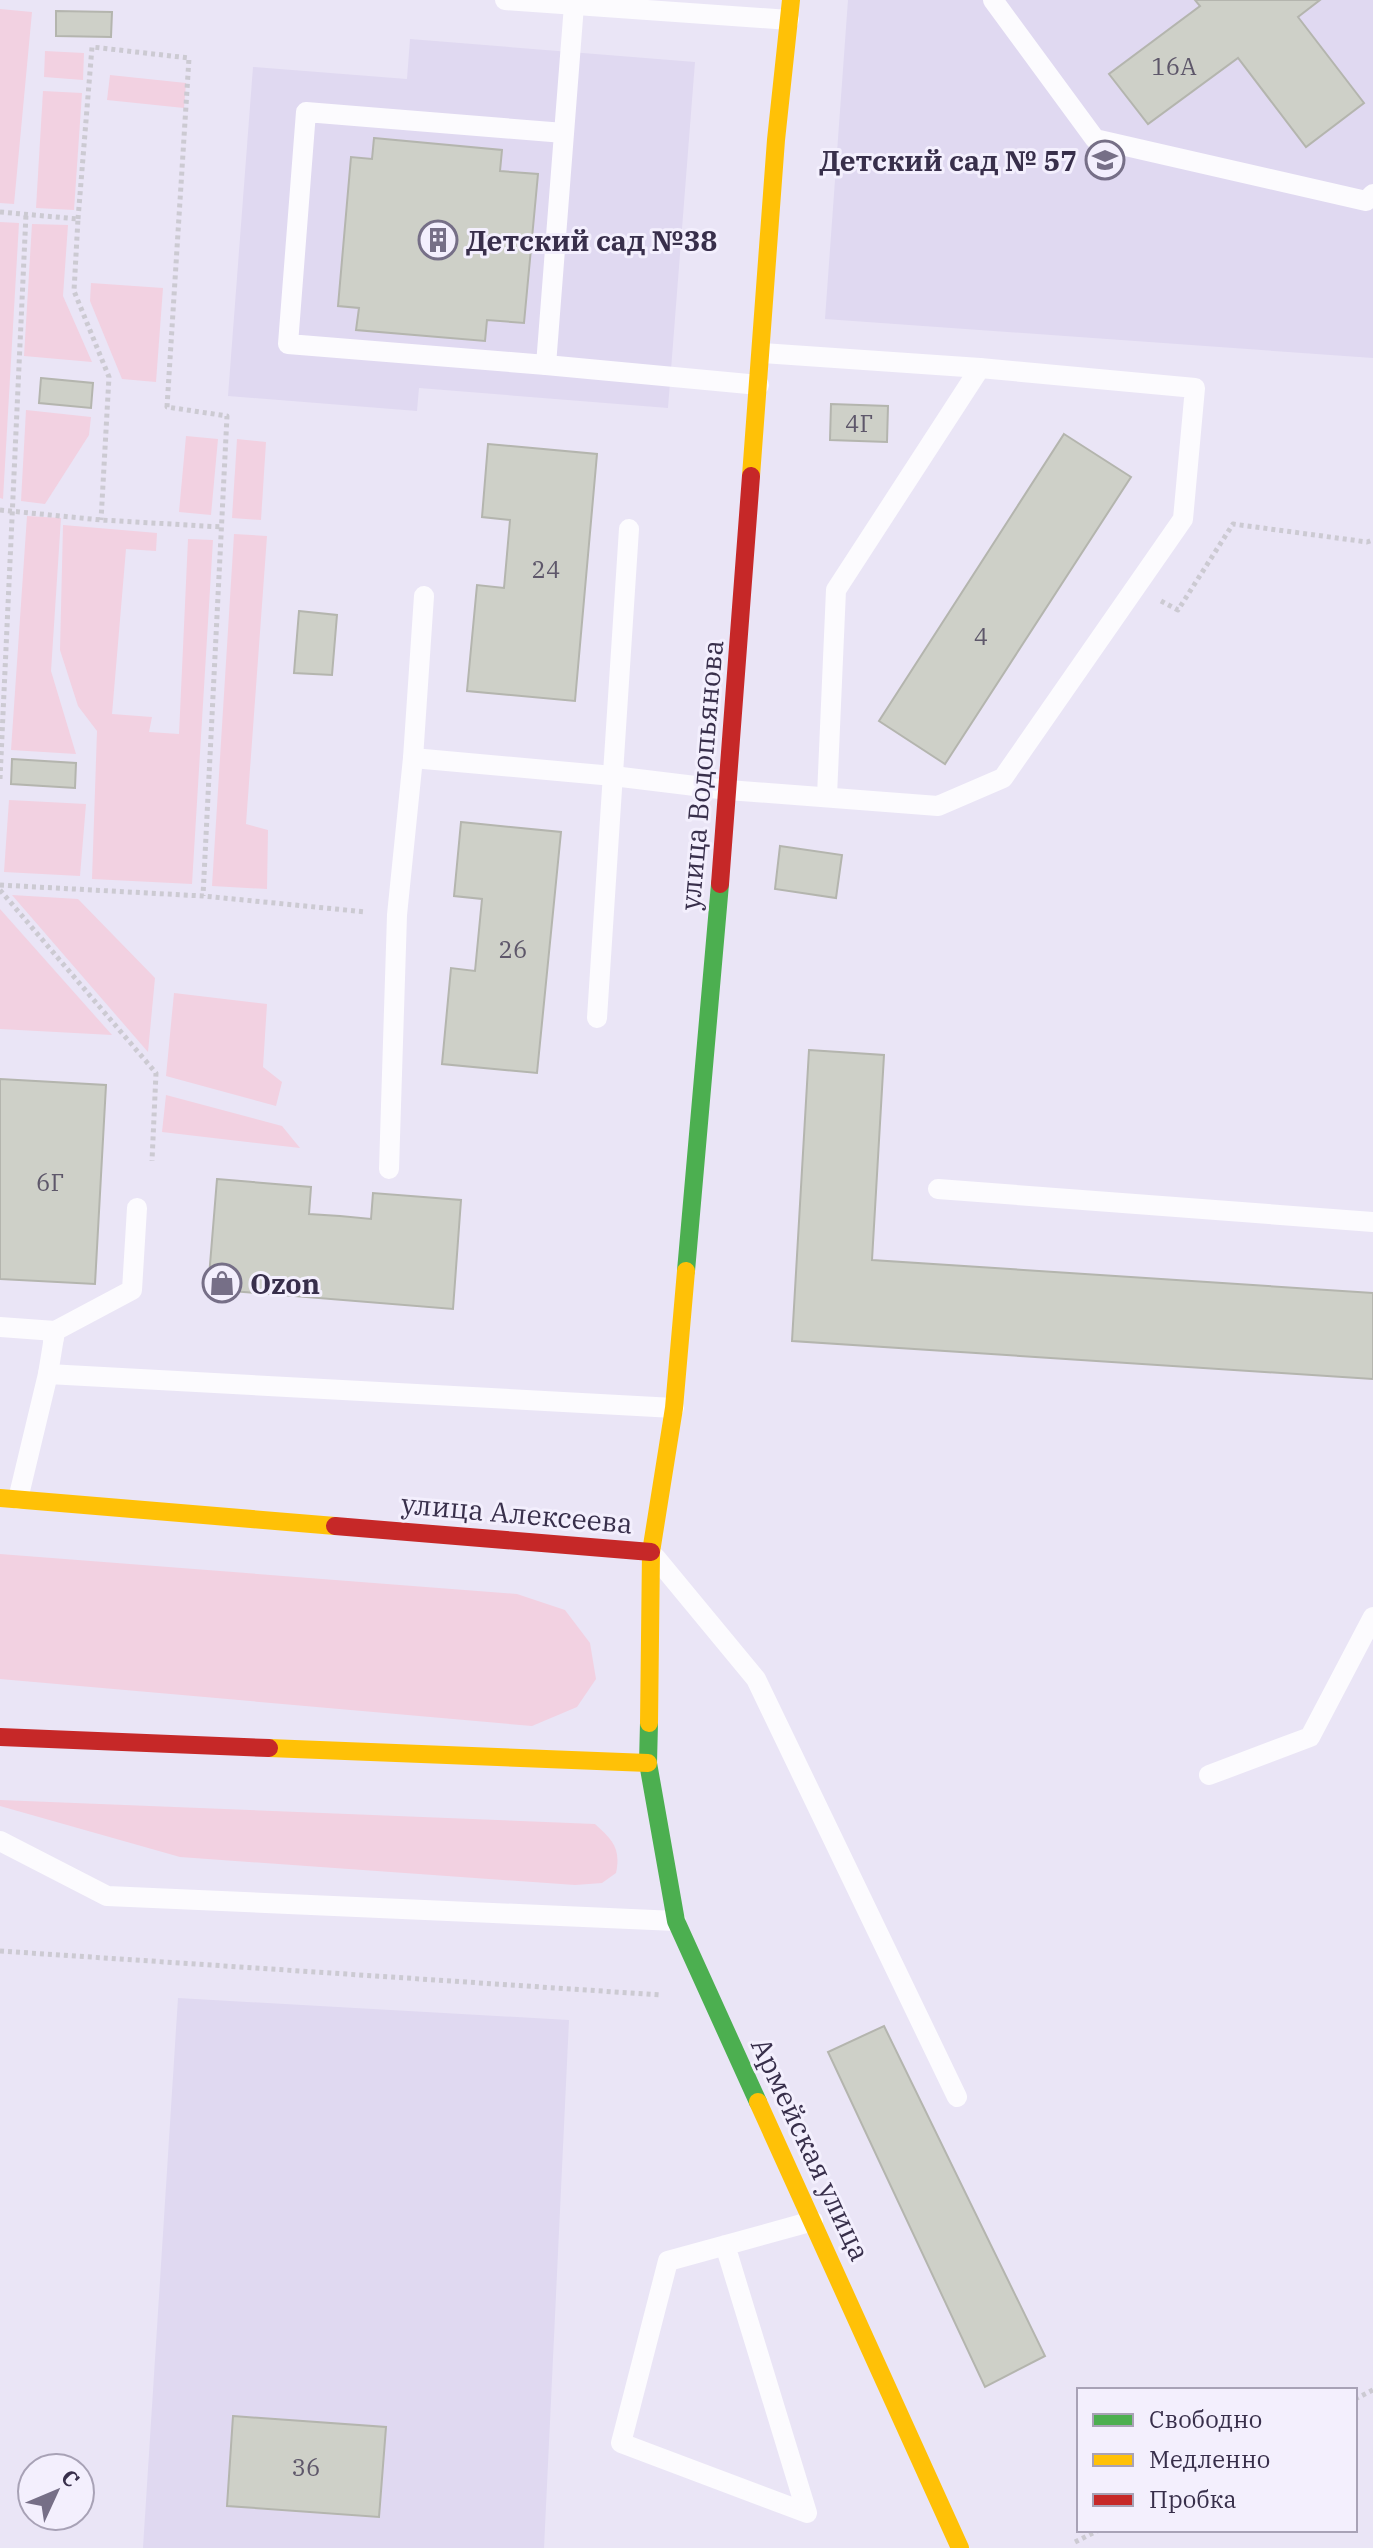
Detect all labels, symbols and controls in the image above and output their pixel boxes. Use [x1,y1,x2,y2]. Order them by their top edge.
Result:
house number: 16А [1151,50,1197,82]
school or university icon: Детский сад № 57 [1084,139,1126,181]
place label: Детский сад № 57 [819,142,1077,179]
building icon: Детский сад №38 [417,219,459,261]
place label: Детский сад №38 [466,222,717,259]
house number: 4Г [845,407,873,439]
house number: 24 [532,553,560,585]
house number: 4 [974,620,988,652]
street label: улица Водопьянова [671,638,731,912]
house number: 26 [499,933,527,965]
house number: 6Г [36,1166,64,1198]
shop icon: Ozon [201,1262,243,1304]
place label: Ozon [250,1265,320,1302]
street label: улица Алексеева [400,1484,634,1542]
street label: Армейская улица [743,2031,879,2267]
legend [1077,2388,1357,2532]
text: Свободно [1149,2403,1262,2435]
text: Медленно [1149,2443,1270,2475]
house number: 36 [292,2451,320,2483]
north arrow [16,2452,96,2532]
text: С [55,2462,86,2493]
text: Пробка [1149,2483,1237,2515]

